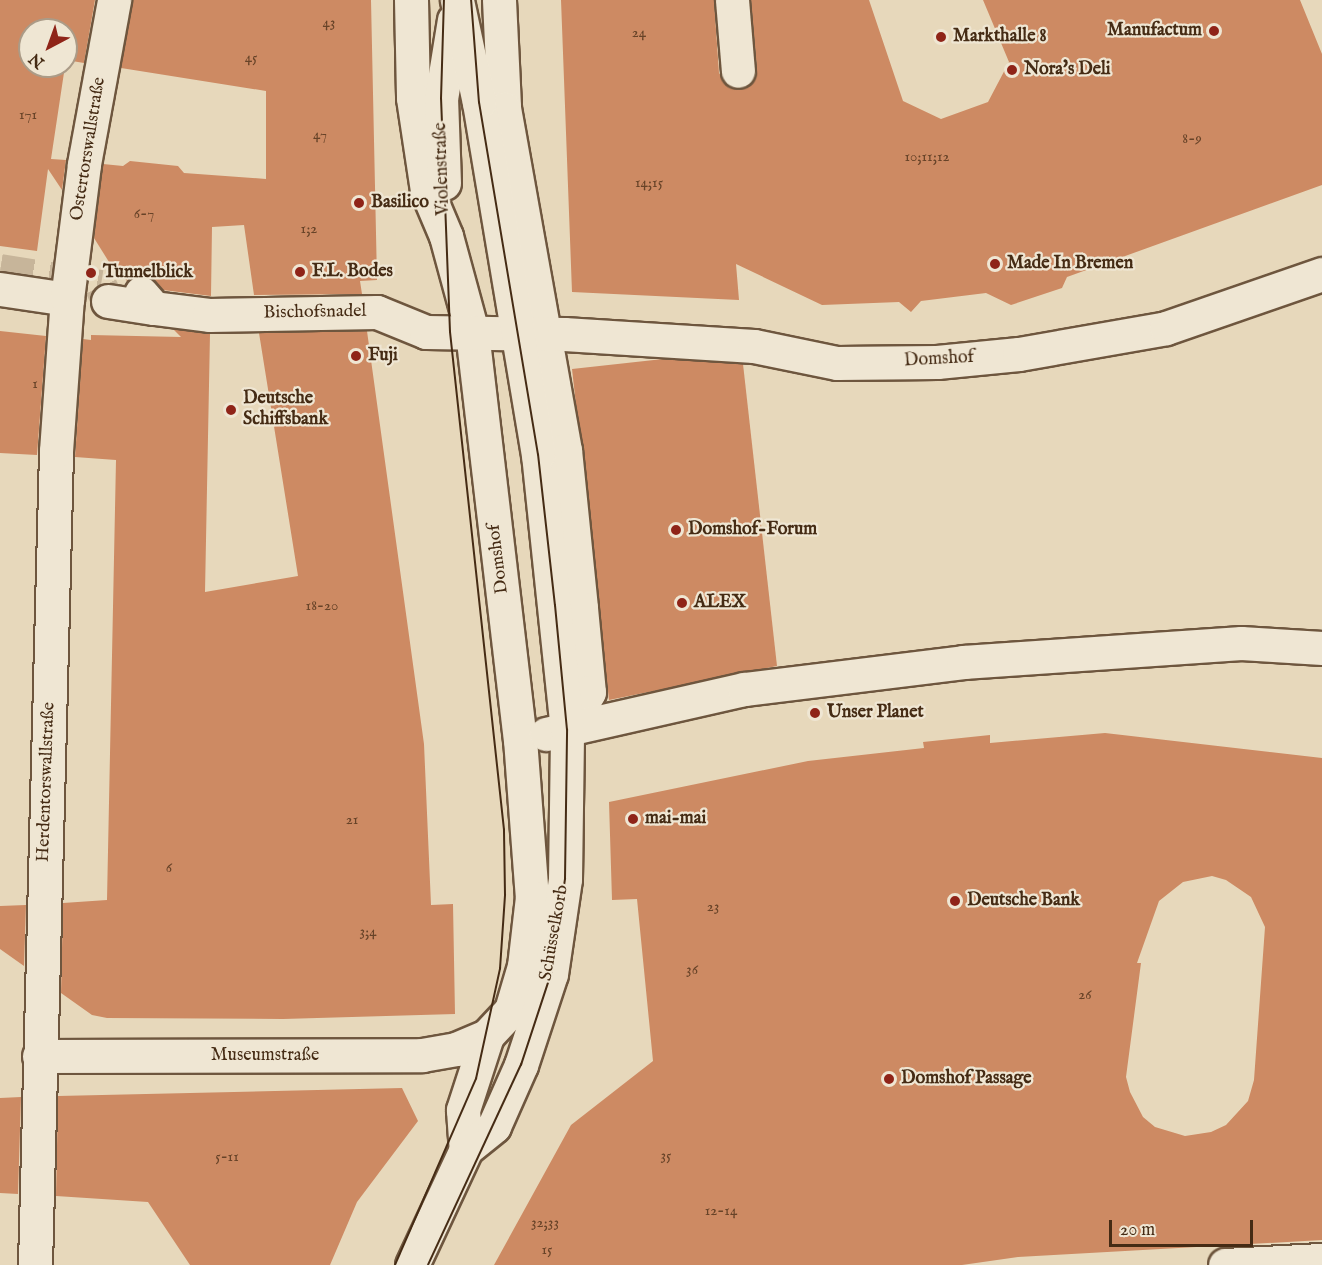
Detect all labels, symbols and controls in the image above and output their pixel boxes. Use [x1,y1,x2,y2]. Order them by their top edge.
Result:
house number: 43 [323,14,335,32]
north arrow [18,18,78,78]
place label: Manufactum [1107,20,1202,42]
house number: 24 [632,24,646,42]
marker: Manufactum [1207,24,1221,38]
place label: Markthalle 8 [953,26,1046,48]
marker: Markthalle 8 [934,30,948,44]
text: N [26,48,49,72]
house number: 45 [245,49,257,67]
place label: Nora's Deli [1024,59,1111,81]
marker: Nora's Deli [1005,63,1019,77]
street label: Ostertorswallstraße [67,76,111,222]
house number: 171 [19,106,37,124]
street label: Violenstraße [431,122,455,216]
house number: 47 [313,126,327,144]
house number: 8-9 [1182,130,1202,148]
house number: 10;11;12 [904,148,950,166]
house number: 14;15 [635,174,663,192]
place label: Basilico [371,192,429,214]
marker: Basilico [352,196,366,210]
house number: 6-7 [134,205,154,223]
house number: 1;2 [301,220,317,238]
place label: Made In Bremen [1007,253,1133,275]
marker: Made In Bremen [988,257,1002,271]
place label: F.L. Bodes [312,261,393,283]
place label: Tunnelblick [103,262,193,284]
marker: F.L. Bodes [293,265,307,279]
marker: Tunnelblick [84,266,98,280]
street label: Bischofsnadel [263,301,367,325]
place label: Fuji [368,345,398,367]
street label: Domshof [903,347,975,373]
marker: Fuji [349,349,363,363]
house number: 1 [32,375,38,393]
place label: Deutsche Schiffsbank [243,389,328,432]
marker: Deutsche Schiffsbank [224,403,238,417]
place label: Domshof-Forum [688,519,817,541]
street label: Domshof [484,523,514,595]
marker: Domshof-Forum [669,523,683,537]
place label: ALEX [694,592,746,614]
marker: ALEX [675,596,689,610]
house number: 18-20 [306,597,338,615]
street label: Herdentorswallstraße [33,702,61,862]
place label: Unser Planet [827,702,924,724]
marker: Unser Planet [808,706,822,720]
place label: mai-mai [645,808,706,830]
house number: 21 [346,811,358,829]
marker: mai-mai [626,812,640,826]
house number: 6 [166,859,172,877]
street label: Schüsselkorb [536,883,574,983]
place label: Deutsche Bank [967,890,1080,912]
marker: Deutsche Bank [948,894,962,908]
house number: 23 [707,898,719,916]
house number: 3;4 [359,923,377,941]
house number: 36 [686,961,698,979]
house number: 26 [1078,986,1092,1004]
street label: Museumstraße [211,1045,319,1067]
place label: Domshof Passage [901,1068,1032,1090]
marker: Domshof Passage [882,1072,896,1086]
house number: 35 [660,1147,672,1165]
house number: 5-11 [215,1148,239,1166]
house number: 12-14 [705,1202,737,1220]
scale bar [1112,1208,1256,1246]
house number: 32;33 [531,1214,559,1232]
text: 20 m [1120,1219,1155,1242]
house number: 15 [541,1241,553,1259]

